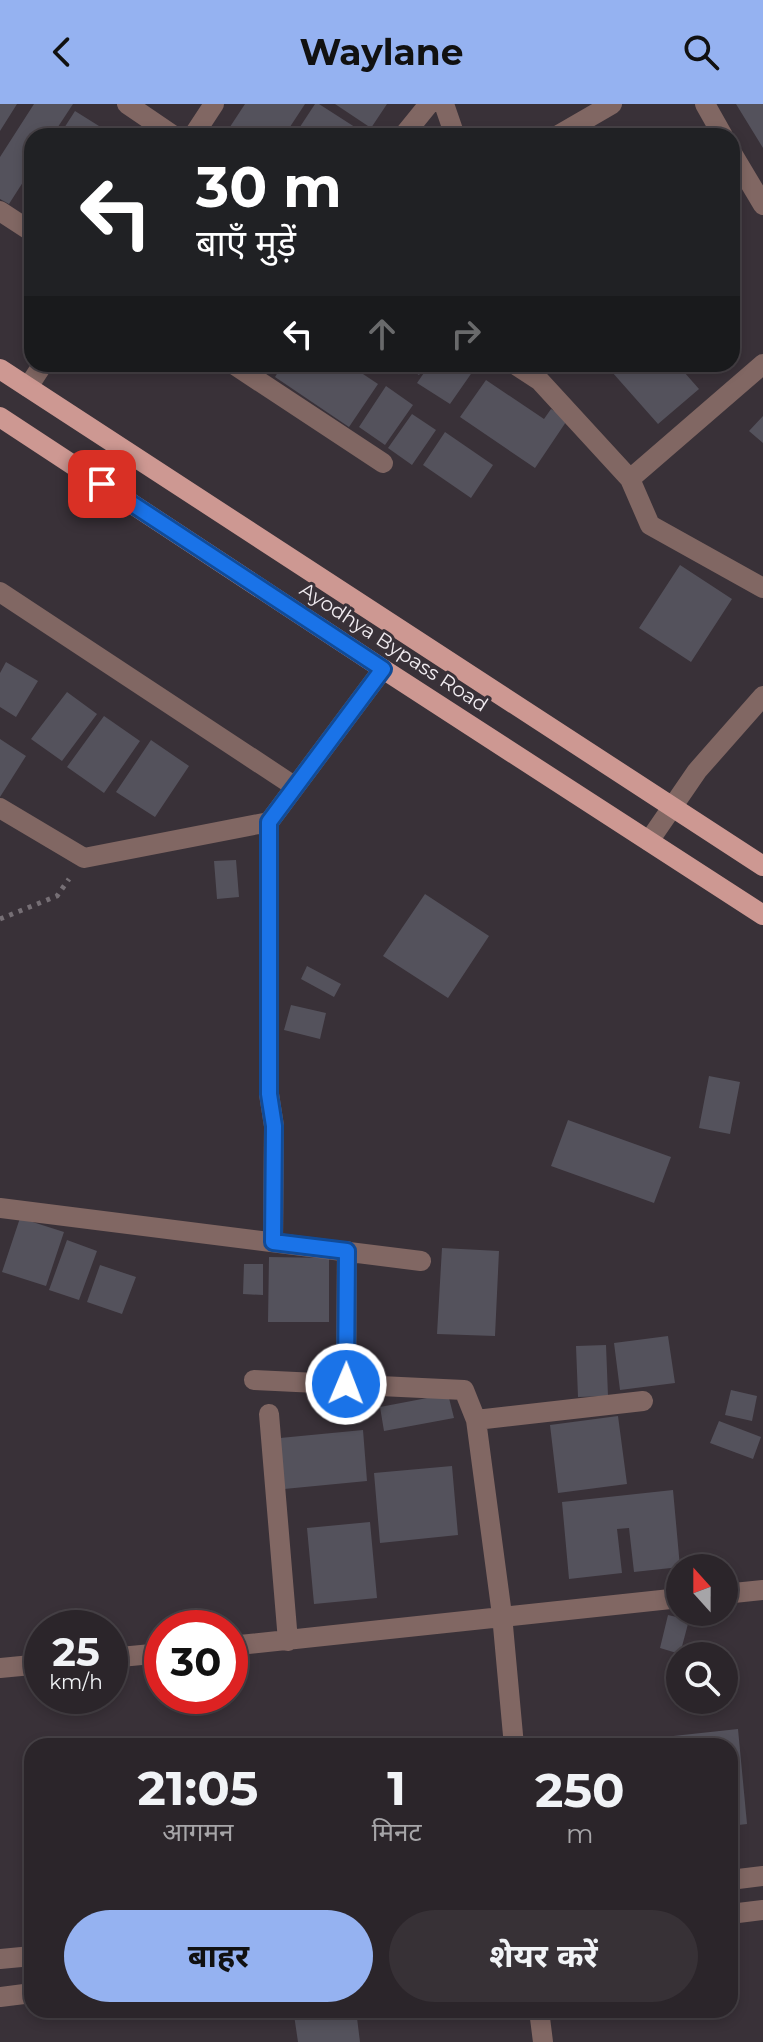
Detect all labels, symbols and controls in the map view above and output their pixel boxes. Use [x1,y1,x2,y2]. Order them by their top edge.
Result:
icon: back [40,30,84,74]
text: Waylane [299,30,464,74]
icon: search [679,30,723,74]
text: 30 m [196,153,342,221]
icon: left [64,160,168,264]
text: बाएँ मुड़ें [196,221,296,265]
icon: left [276,312,320,356]
icon: ahead [360,312,404,356]
icon: right [444,312,488,356]
pin [68,450,136,518]
icon: arrive [80,462,124,506]
street label: Ayodhya Bypass Road [295,577,493,717]
position arrow [304,1342,388,1426]
north arrow [666,1554,738,1626]
map controls [666,1554,738,1714]
speed limit sign: 30 [144,1610,248,1714]
text: 25 [52,1627,100,1676]
button: search [666,1642,738,1714]
text: km/h [49,1670,103,1694]
text: 21:05 [137,1759,258,1817]
text: 1 [387,1759,406,1817]
text: 250 [535,1761,625,1819]
text: आगमन [162,1816,233,1848]
text: मिनट [372,1816,422,1848]
text: m [566,1818,594,1850]
button: बाहर [64,1910,373,2002]
button: शेयर करें [389,1910,698,2002]

